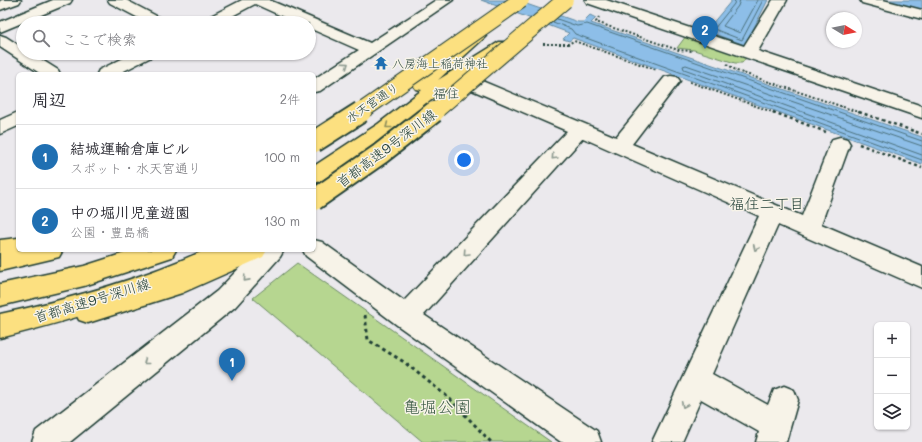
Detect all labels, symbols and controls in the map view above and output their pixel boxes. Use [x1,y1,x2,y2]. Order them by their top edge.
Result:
north arrow [826,12,862,48]
search box [16,16,316,60]
pin: 2 [692,16,718,49]
icon: search [30,27,52,49]
text: ここで検索 [62,29,137,49]
temple icon: 八房海上稲荷神社 [373,55,389,71]
place label: 八房海上稲荷神社 [392,55,488,71]
one-way arrow [342,63,349,70]
street label: 水天宮通り [343,79,401,125]
district label: 福住 [433,84,459,101]
text: 周辺 [32,88,66,110]
text: 2件 [280,90,300,107]
street label: 首都高速9号深川線 [332,104,440,192]
one-way arrow [385,121,392,128]
text: 結城運輸倉庫ビル [70,138,190,158]
text: 1 [42,148,48,165]
text: 100 m [264,148,300,165]
your location [454,150,474,170]
one-way arrow [551,152,559,160]
text: スポット · 水天宮通り [70,159,201,176]
district label: 福住二丁目 [729,193,805,213]
text: 中の堀川児童遊園 [70,202,190,222]
text: 2 [41,212,49,229]
text: 130 m [264,212,300,229]
text: 公園 · 豊島橋 [70,223,149,240]
one-way arrow [753,244,761,252]
one-way arrow [463,248,470,256]
street label: 首都高速9号深川線 [32,273,152,327]
one-way arrow [244,275,251,282]
map controls [874,322,910,430]
button: + [874,322,910,358]
pin: 1 [219,348,245,381]
one-way arrow [144,358,151,365]
button: − [874,358,910,394]
button: layers [874,394,910,430]
park label: 亀堀公園 [403,395,471,417]
one-way arrow [681,400,689,408]

